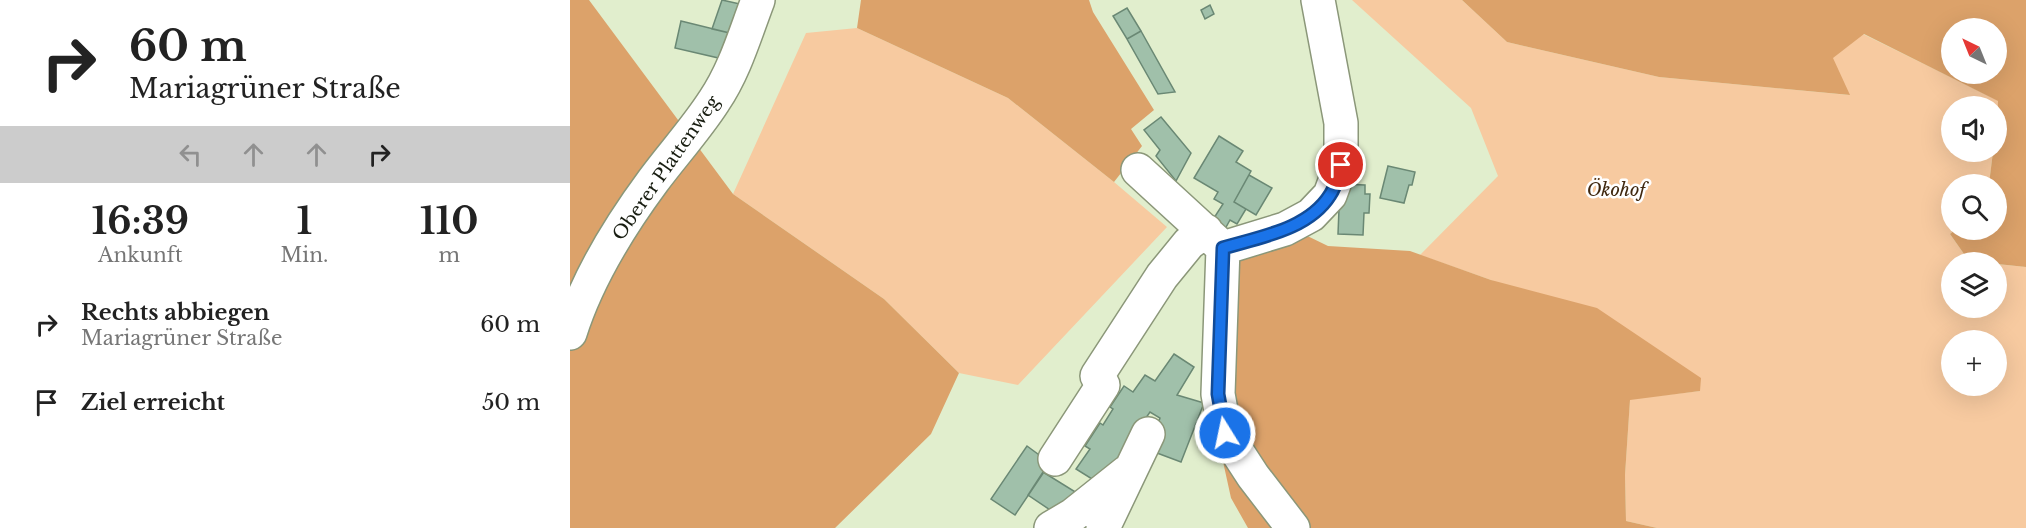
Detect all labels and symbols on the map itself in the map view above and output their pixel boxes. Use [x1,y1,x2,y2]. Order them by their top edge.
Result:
north arrow [1941,18,2007,84]
street label: Oberer Plattenweg [608,91,724,245]
pin [1315,139,1366,190]
park label: Ökohof [1587,178,1649,201]
position arrow [1193,401,1257,465]

